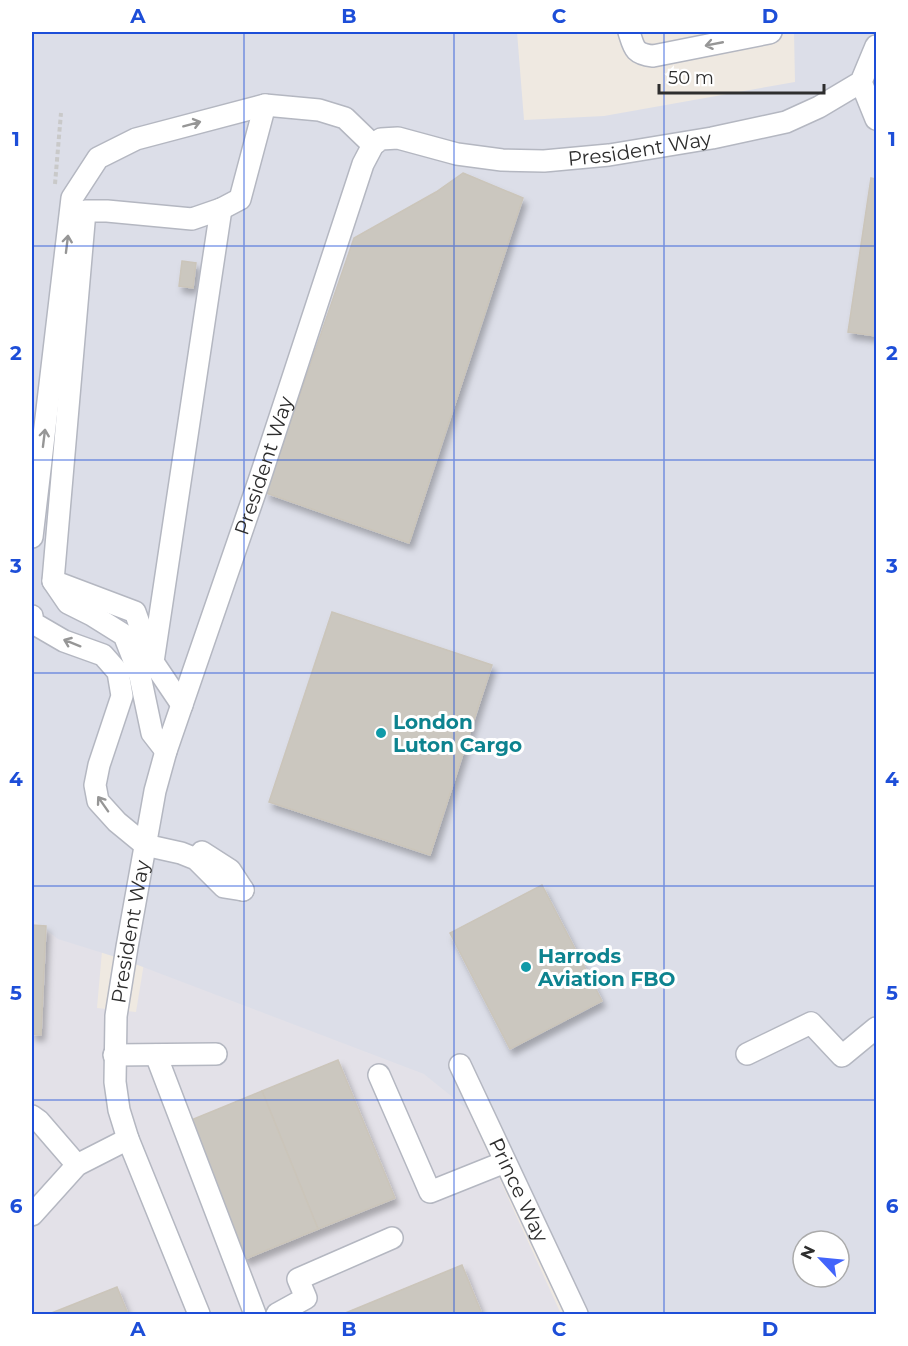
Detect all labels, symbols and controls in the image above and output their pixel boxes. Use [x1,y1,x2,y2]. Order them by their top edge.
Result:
text: A [129,4,146,28]
text: B [341,4,357,28]
text: C [552,4,567,28]
text: D [762,4,778,28]
one-way arrow [705,39,724,50]
scale bar [659,57,824,95]
text: 50 m [668,67,714,89]
one-way arrow [183,117,202,129]
street label: President Way [567,126,713,171]
text: 1 [12,127,20,151]
text: 1 [888,127,896,151]
one-way arrow [61,235,72,254]
text: 2 [10,341,22,365]
text: 2 [886,341,898,365]
street label: President Way [229,393,298,538]
one-way arrow [39,428,50,448]
text: 3 [9,554,22,578]
text: 3 [885,554,898,578]
one-way arrow [63,637,81,648]
place label: London Luton Cargo [393,710,522,757]
marker: London Luton Cargo [374,726,388,740]
text: 4 [9,767,23,791]
text: 4 [885,767,899,791]
one-way arrow [97,797,109,813]
street label: President Way [106,858,154,1005]
place label: Harrods Aviation FBO [537,944,675,991]
marker: Harrods Aviation FBO [519,960,533,974]
text: 5 [10,981,22,1005]
text: 5 [886,981,898,1005]
street label: Prince Way [484,1134,554,1246]
text: 6 [10,1194,23,1218]
text: 6 [886,1194,899,1218]
north arrow [791,1229,851,1289]
text: N [797,1243,819,1263]
text: A [129,1317,146,1341]
text: B [341,1317,357,1341]
text: C [552,1317,567,1341]
text: D [762,1317,778,1341]

